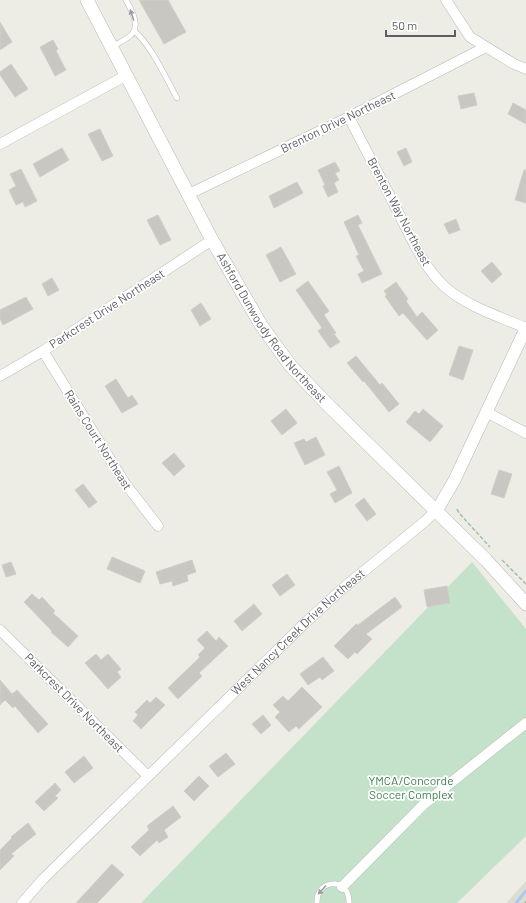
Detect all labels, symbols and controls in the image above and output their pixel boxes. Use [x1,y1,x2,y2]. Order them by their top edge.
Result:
one-way arrow [129,8,135,20]
scale bar [386,12,455,38]
text: 50 m [392,18,417,32]
street label: Brenton Drive Northeast [278,87,397,155]
street label: Brenton Way Northeast [365,155,434,268]
street label: Ashford Dunwoody Road Northeast [215,250,330,405]
street label: Parkcrest Drive Northeast [46,266,167,351]
street label: Rains Court Northeast [62,387,135,492]
street label: West Nancy Creek Drive Northeast [228,565,367,697]
street label: Parkcrest Drive Northeast [22,650,127,755]
park label: YMCA/Concorde Soccer Complex [368,773,454,801]
one-way arrow [317,885,326,895]

